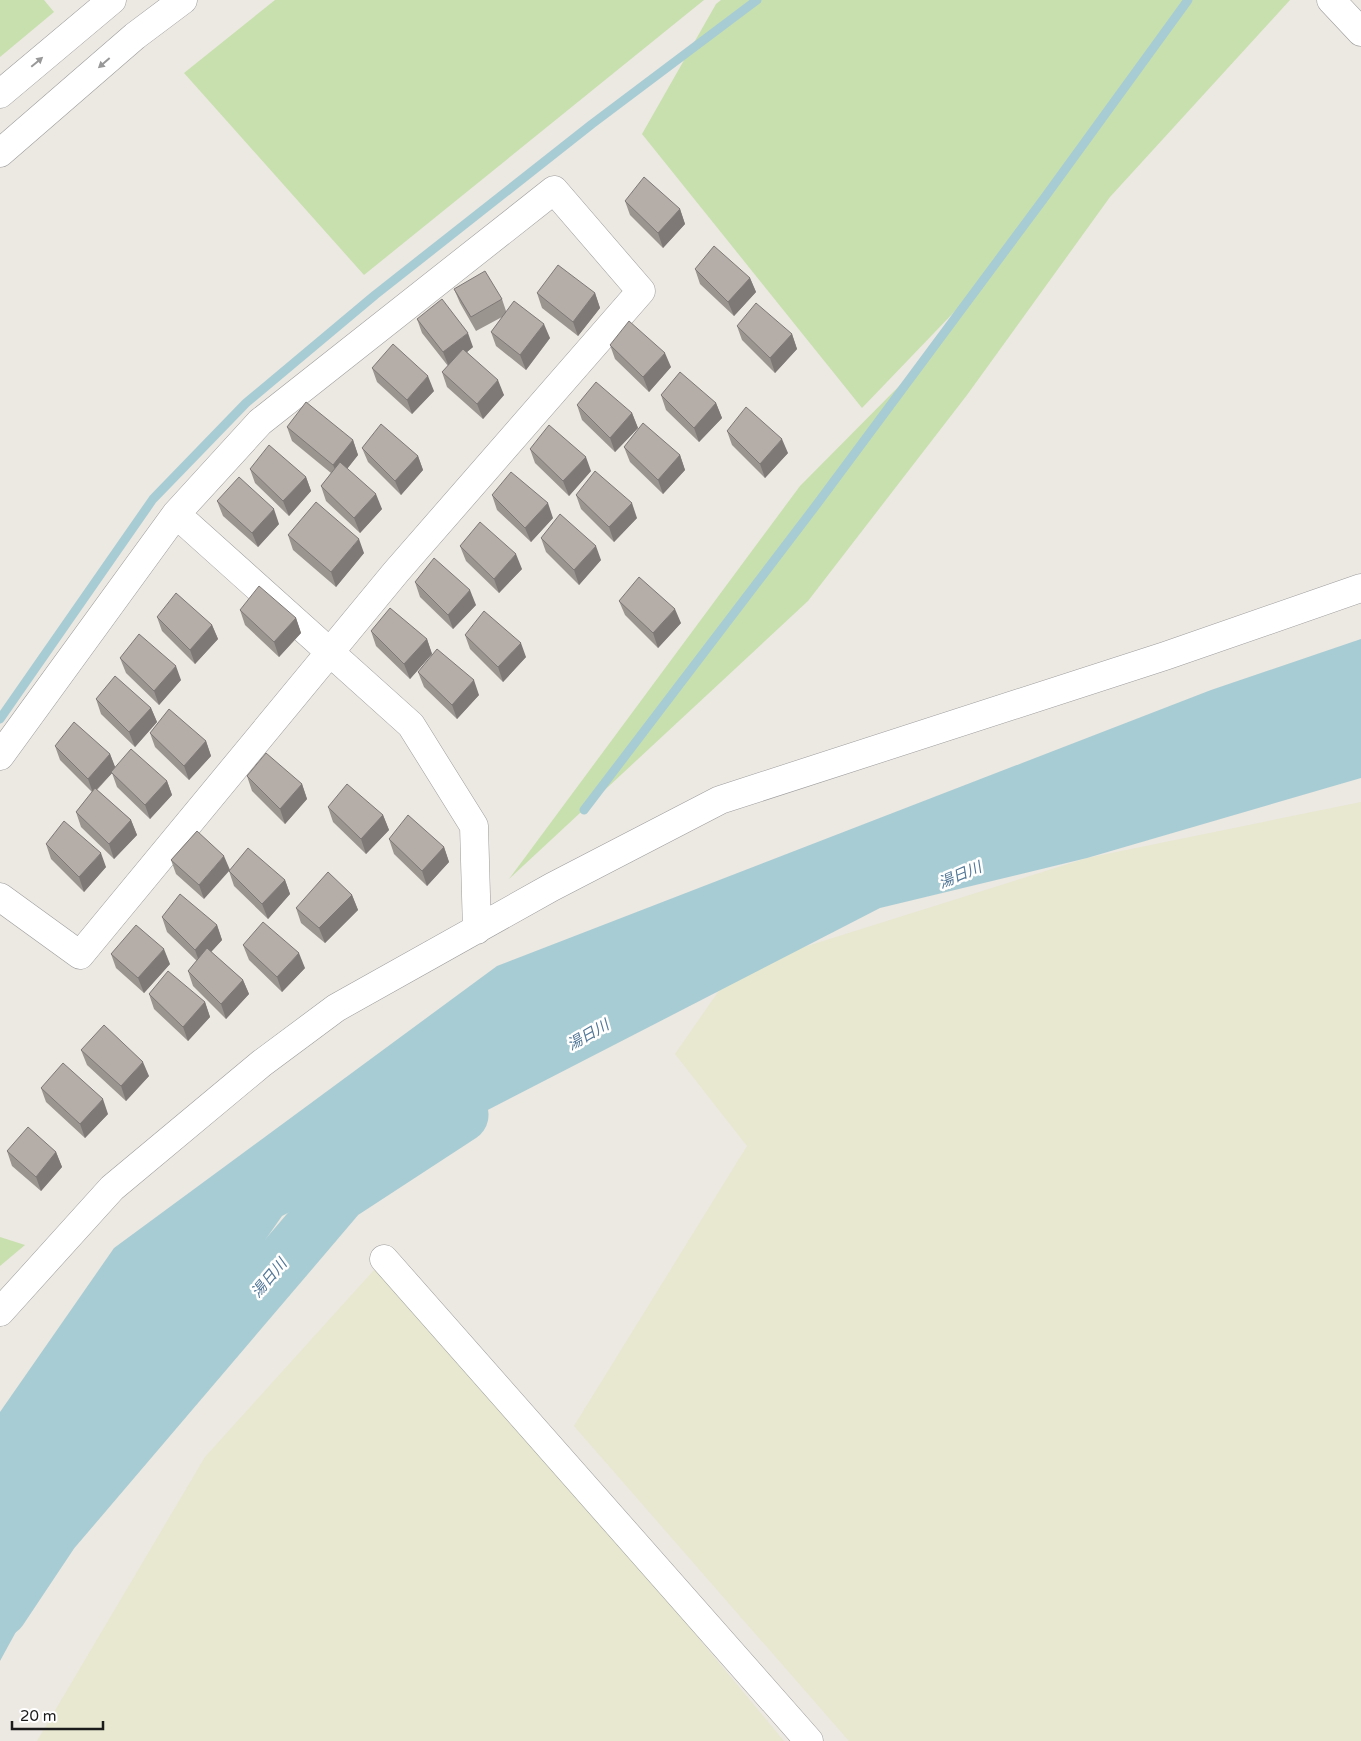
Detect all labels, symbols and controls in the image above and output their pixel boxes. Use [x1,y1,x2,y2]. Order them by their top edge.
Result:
one-way arrow [31,57,44,68]
one-way arrow [98,57,110,69]
water label: 湯日川 [936,857,986,892]
water label: 湯日川 [564,1015,614,1054]
water label: 湯日川 [248,1253,292,1301]
scale bar [12,1698,104,1730]
text: 20 m [20,1707,57,1725]

